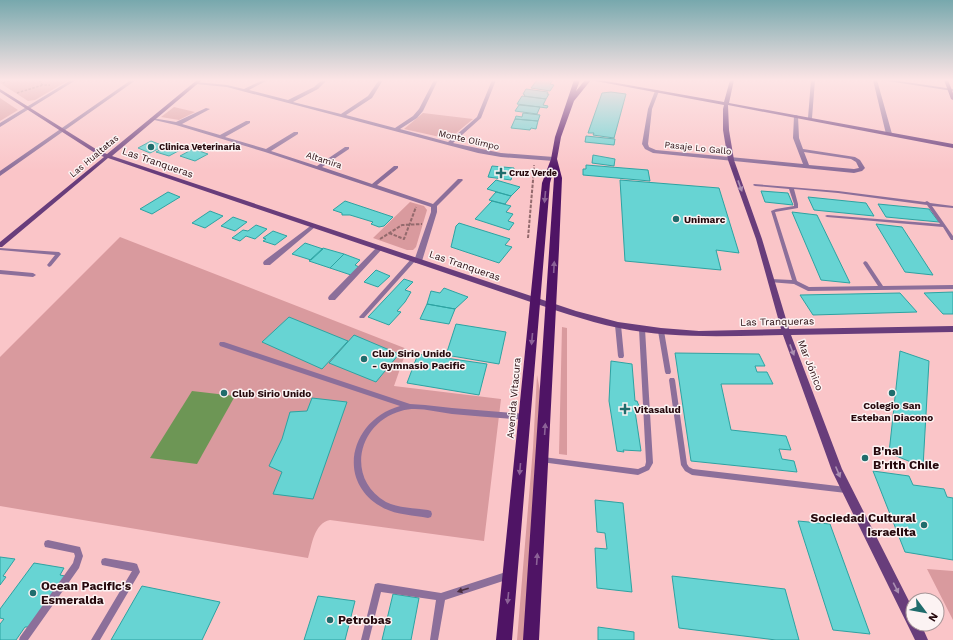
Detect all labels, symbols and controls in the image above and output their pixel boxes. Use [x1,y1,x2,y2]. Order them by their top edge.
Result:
street label: Monte Olimpo [438,128,500,152]
street label: Las Hualtatas [68,133,121,179]
street label: Pasaje Lo Gallo [664,140,732,156]
marker: Clinica Veterinaria [146,142,156,152]
place label: Clinica Veterinaria [159,142,241,152]
street label: Las Tranqueras [121,145,195,180]
street label: Altamira [305,150,343,170]
marker: Cruz Verde [496,168,506,178]
place label: Cruz Verde [509,168,557,178]
one-way arrow [737,180,743,192]
one-way arrow [542,190,548,203]
marker: Unimarc [671,214,681,224]
place label: Unimarc [684,214,726,225]
street label: Las Tranqueras [428,248,502,283]
one-way arrow [551,261,558,273]
street label: Las Tranqueras [740,315,814,328]
one-way arrow [528,333,535,345]
street label: Mar Jónico [796,338,825,392]
one-way arrow [789,345,795,357]
place label: Club Sirio Unido - Gymnasio Pacific [372,348,466,371]
marker: Club Sirio Unido - Gymnasio Pacific [359,354,369,364]
street label: Avenida Vitacura [504,357,523,439]
marker: Club Sirio Unido [219,388,229,398]
place label: Club Sirio Unido [232,388,311,399]
marker: Colegio San Esteban Diacono [887,388,897,398]
place label: Colegio San Esteban Diacono [851,400,933,423]
marker: Vitasalud [619,403,631,415]
place label: Vitasalud [634,404,681,415]
one-way arrow [542,423,549,435]
place label: B'nai B'rith Chile [873,444,939,472]
marker: B'nai B'rith Chile [860,453,870,463]
one-way arrow [517,463,524,475]
one-way arrow [835,466,841,477]
place label: Sociedad Cultural Israelita [810,511,916,539]
marker: Sociedad Cultural Israelita [919,520,929,530]
one-way arrow [533,553,540,565]
place label: Ocean Pacific's Esmeralda [41,579,132,607]
one-way arrow [892,582,899,594]
one-way arrow [457,587,469,593]
marker: Ocean Pacific's Esmeralda [28,588,38,598]
one-way arrow [505,592,512,604]
north arrow [905,592,945,632]
text: N [925,610,941,624]
place label: Petrobas [338,613,392,627]
marker: Petrobas [325,615,335,625]

